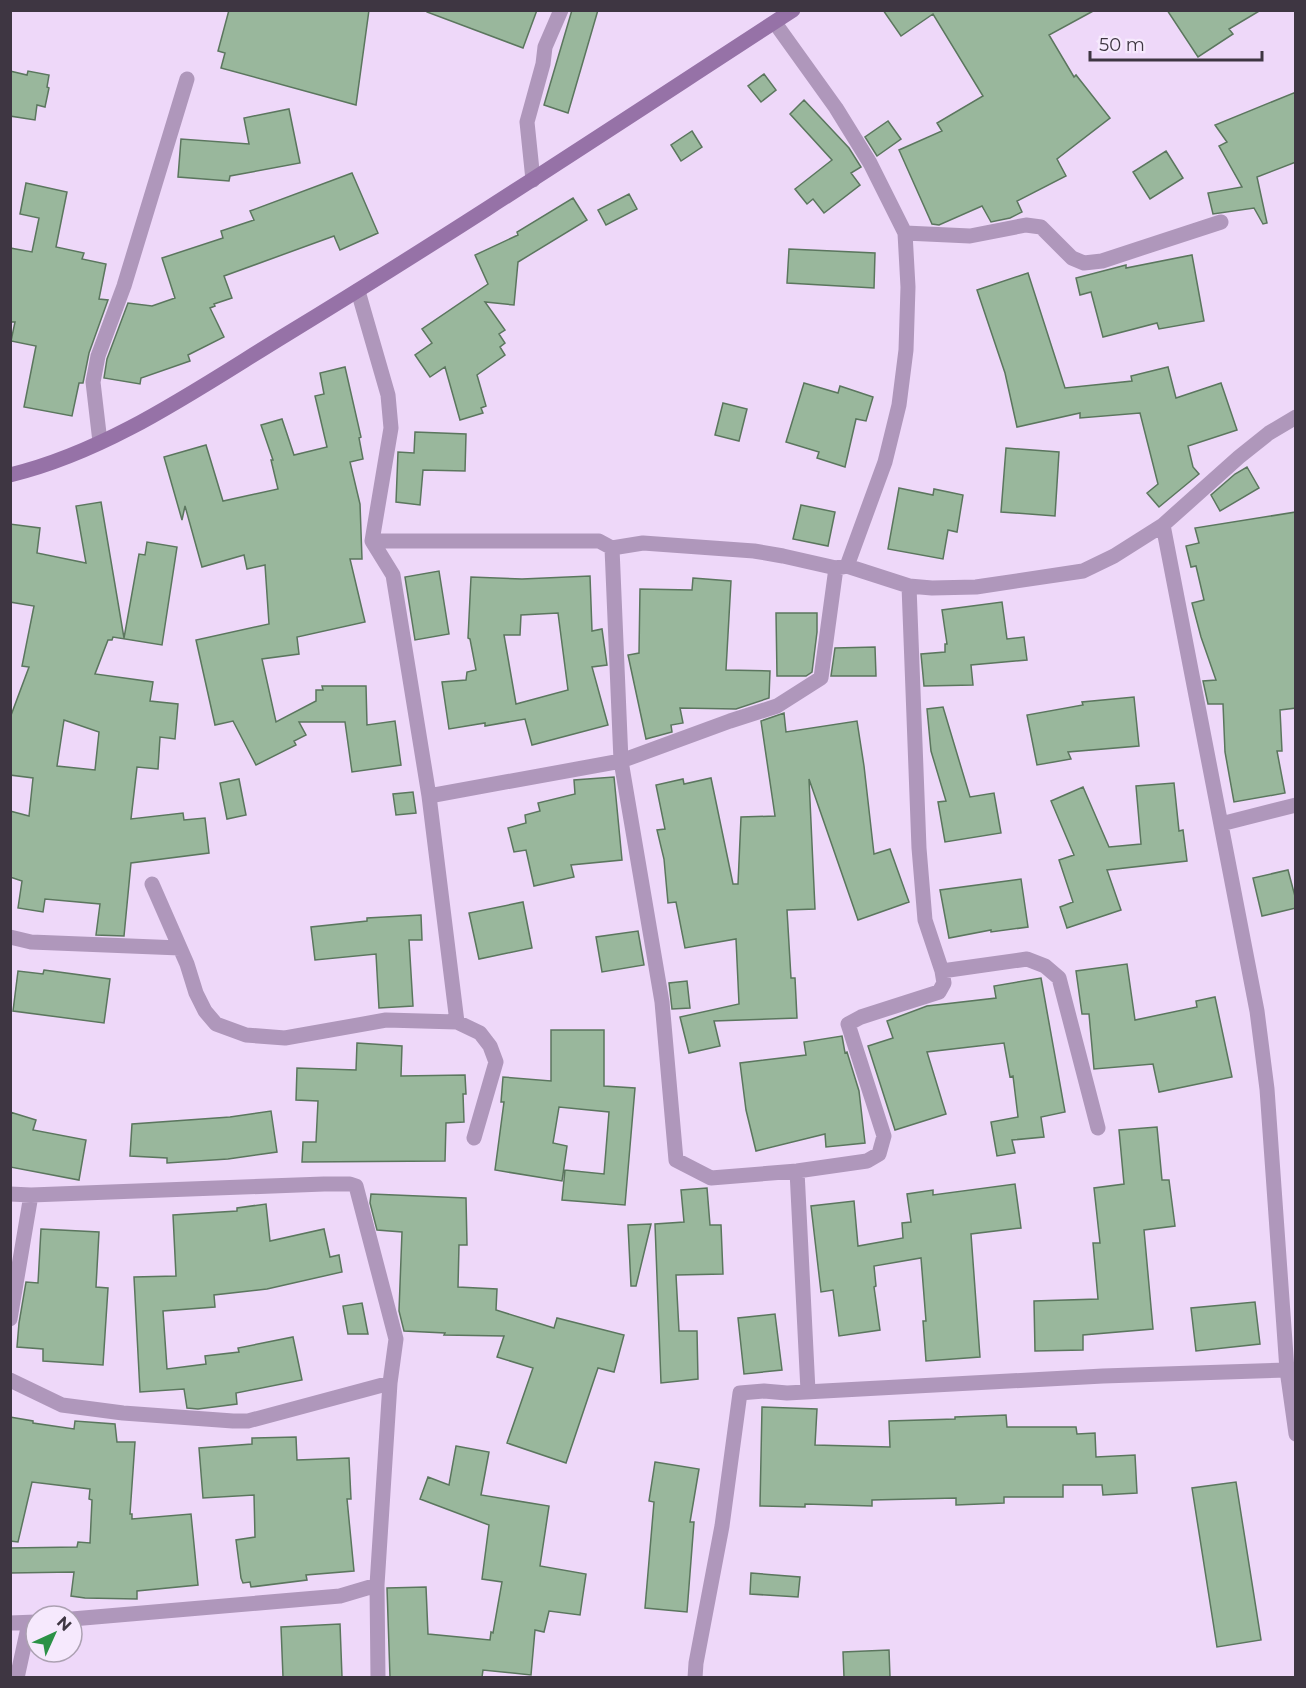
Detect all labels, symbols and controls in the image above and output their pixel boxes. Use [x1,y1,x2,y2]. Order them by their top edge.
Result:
scale bar [1090,24,1262,62]
text: 50 m [1099,34,1145,56]
north arrow [24,1604,84,1664]
text: N [53,1612,76,1635]

